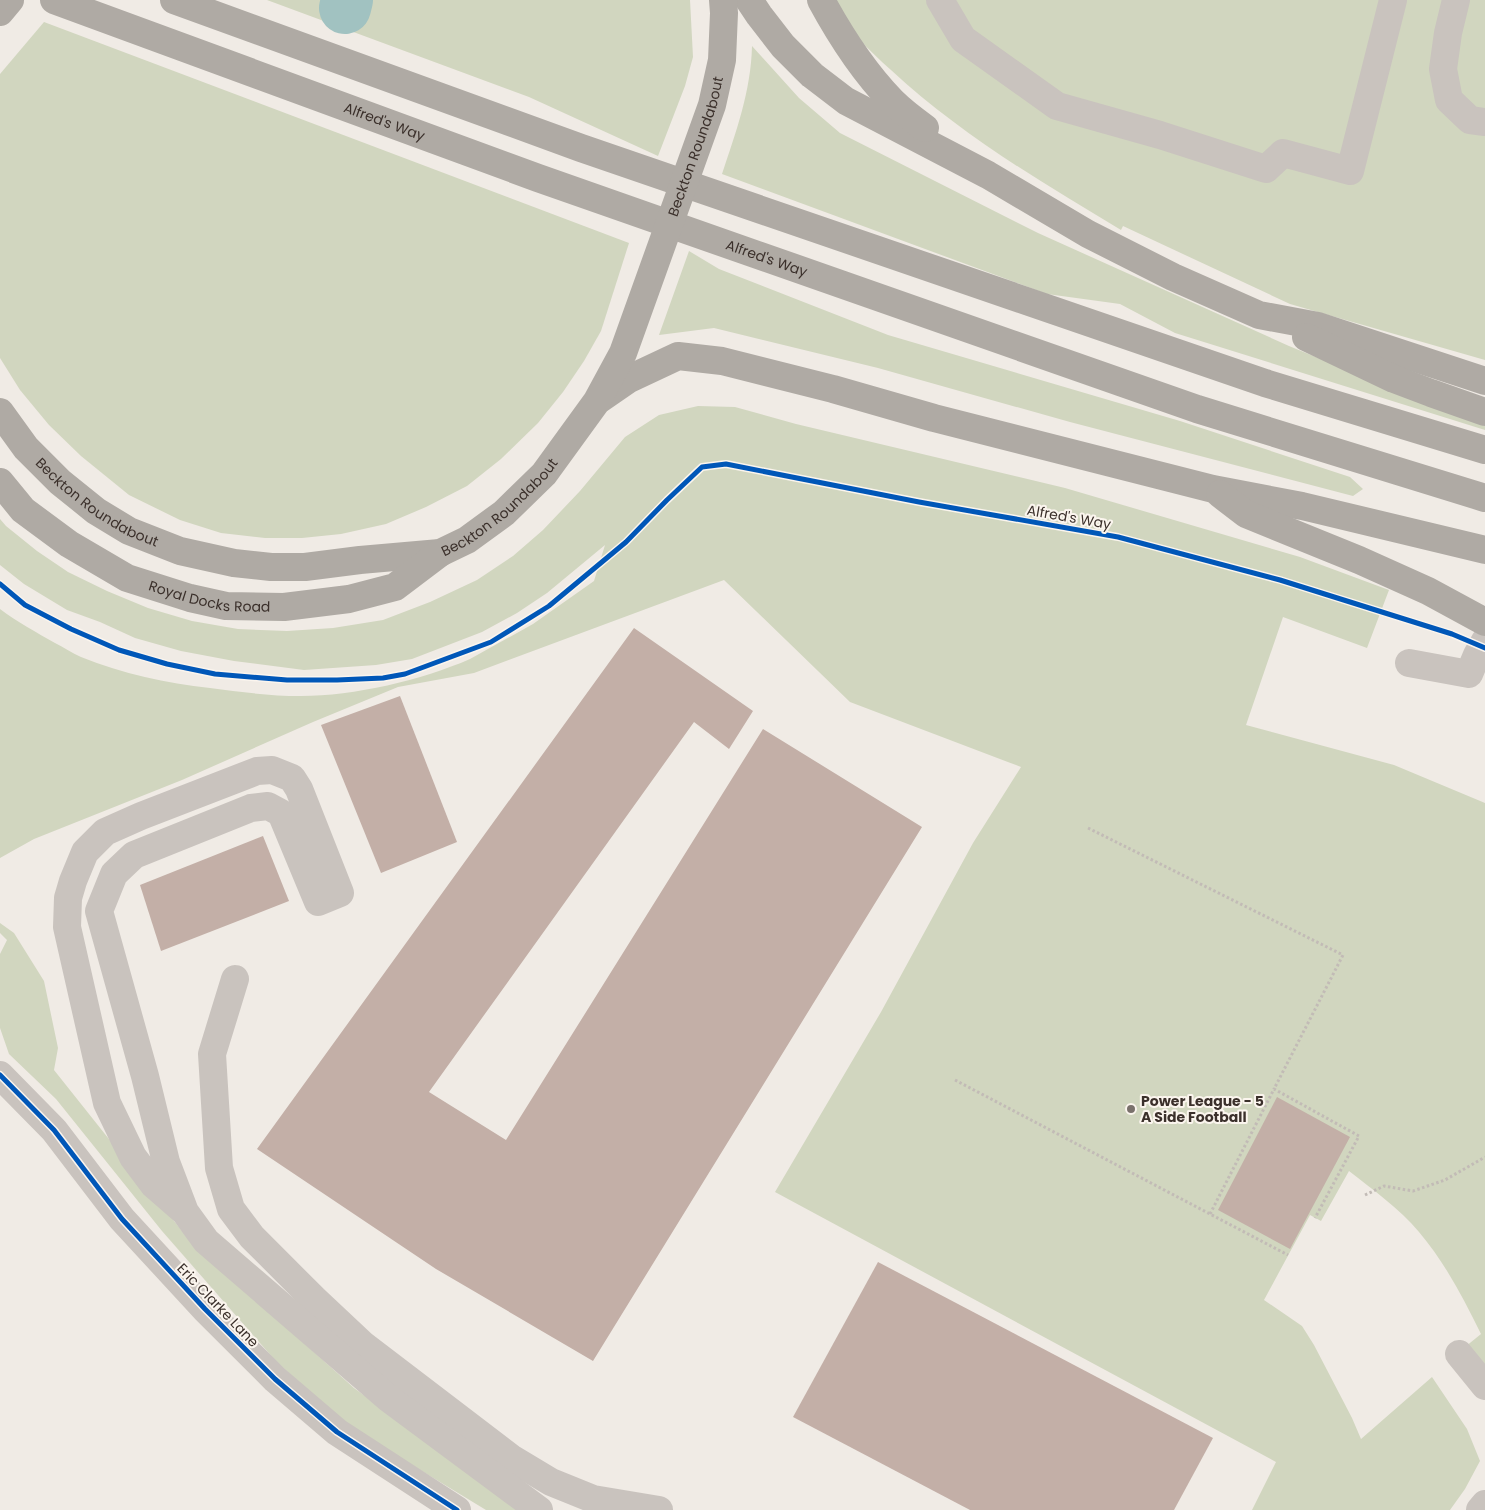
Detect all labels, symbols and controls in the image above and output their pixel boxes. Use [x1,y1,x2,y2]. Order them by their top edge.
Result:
street label: Beckton Roundabout [663,74,728,219]
street label: Alfred's Way [341,97,428,146]
street label: Alfred's Way [723,235,810,282]
street label: Beckton Roundabout [31,453,162,552]
street label: Beckton Roundabout [438,454,562,561]
street label: Alfred's Way [1025,500,1113,534]
street label: Royal Docks Road [146,576,271,617]
place label: Power League - 5 A Side Football [1141,1091,1264,1127]
marker: Power League - 5 A Side Football [1125,1103,1137,1115]
street label: Eric Clarke Lane [173,1259,264,1352]

